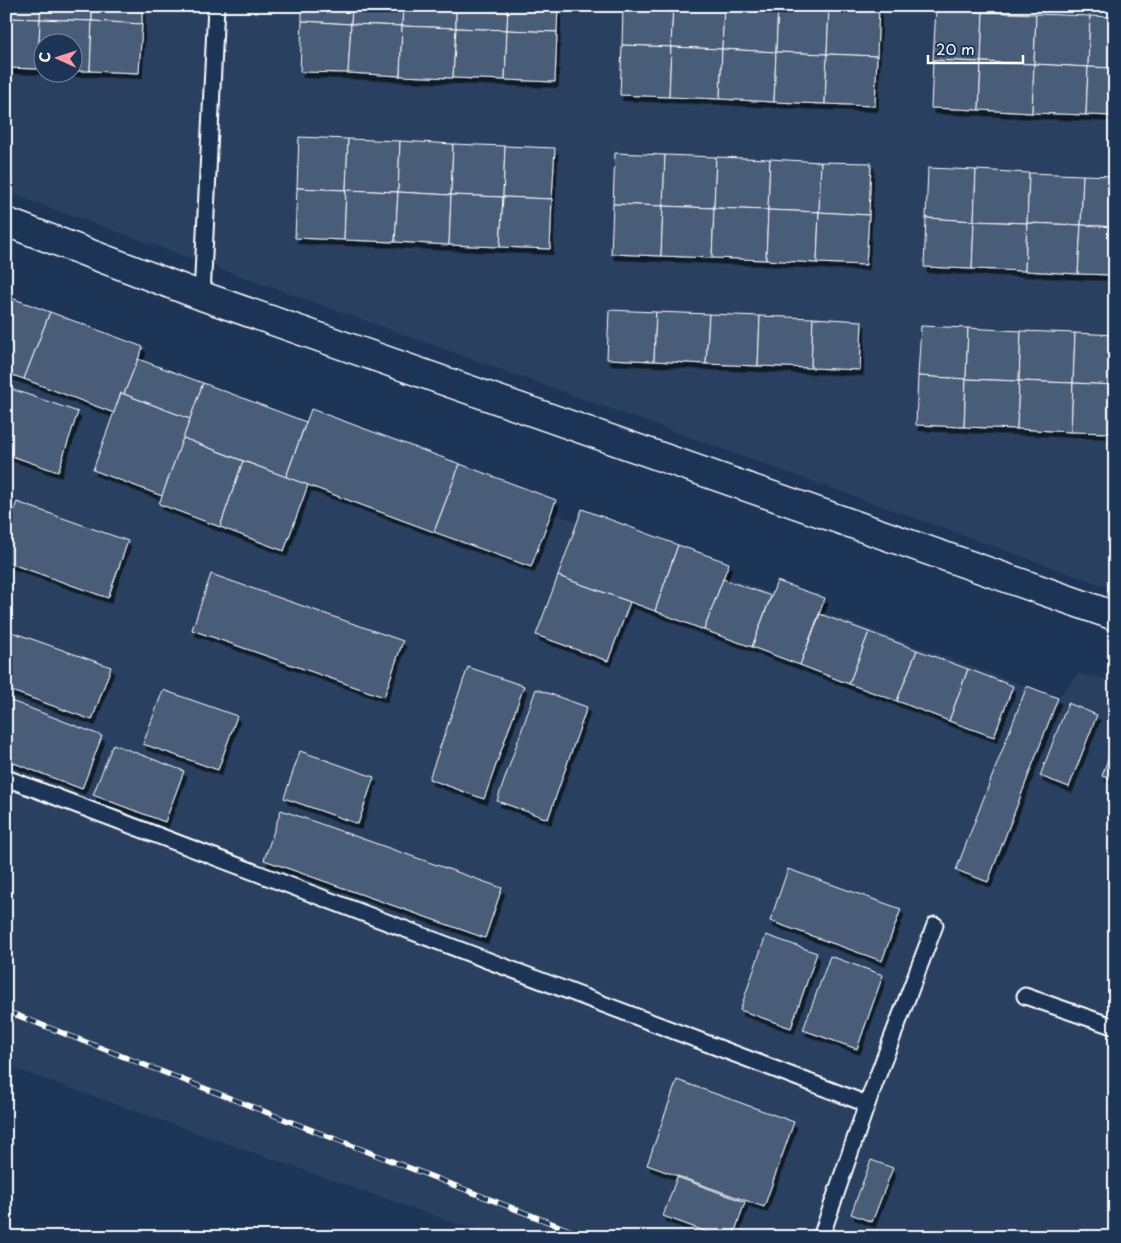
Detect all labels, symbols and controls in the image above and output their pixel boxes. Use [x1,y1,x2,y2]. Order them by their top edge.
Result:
north arrow [32,32,82,82]
scale bar [928,32,1024,64]
text: 20 m [936,37,975,60]
text: С [34,51,55,63]

